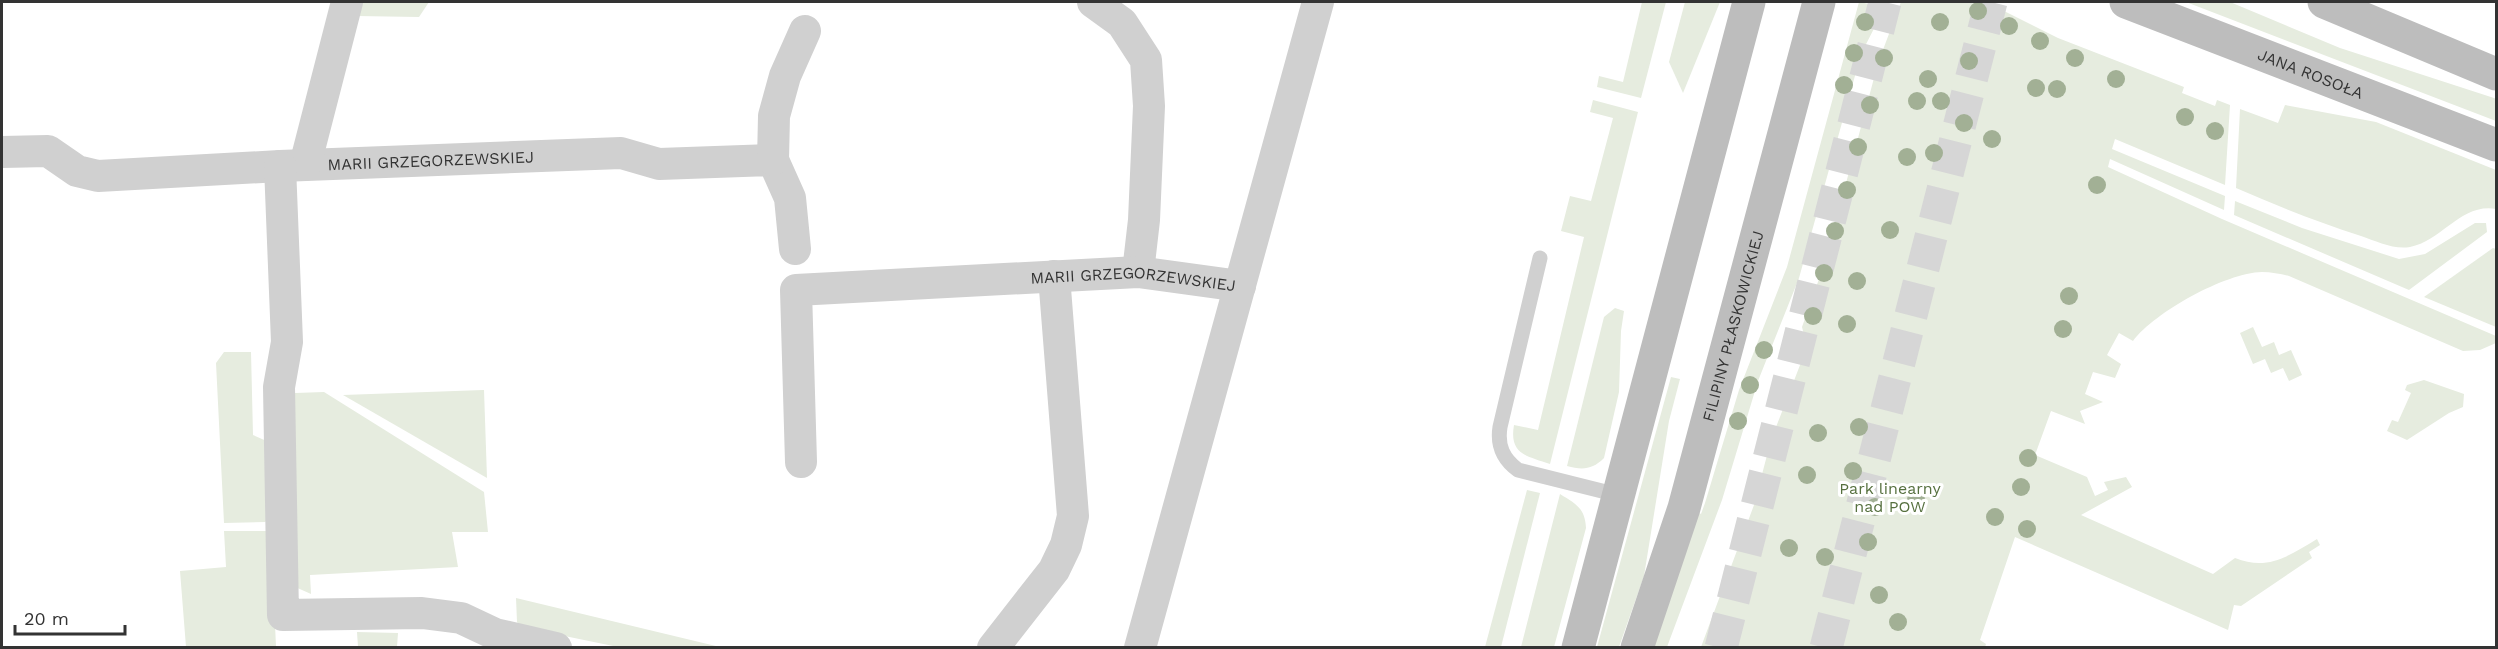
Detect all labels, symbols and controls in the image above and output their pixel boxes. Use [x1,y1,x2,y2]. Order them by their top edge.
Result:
street label: JANA ROSOŁA [2255,45,2366,103]
street label: MARII GRZEGORZEWSKIEJ [327,147,534,174]
street label: FILIPINY PŁASKOWICKIEJ [1698,229,1768,424]
street label: MARII GRZEGORZEWSKIEJ [1030,263,1237,295]
park label: Park linearny nad POW [1839,479,1941,516]
scale bar [15,598,124,636]
text: 20 m [24,608,69,629]

